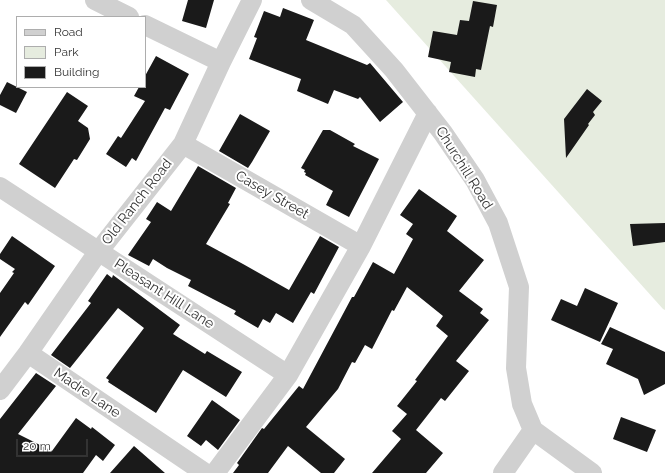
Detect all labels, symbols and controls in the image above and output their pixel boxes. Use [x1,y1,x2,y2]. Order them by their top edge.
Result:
legend [16,16,146,88]
text: Road [54,25,83,39]
text: Park [54,45,79,59]
text: Building [54,65,100,79]
street label: Churchill Road [432,124,496,212]
street label: Old Ranch Road [98,156,176,248]
street label: Casey Street [232,167,312,223]
street label: Pleasant Hill Lane [111,255,217,333]
street label: Madre Lane [50,364,124,422]
scale bar [18,431,90,457]
text: 20 m [23,439,51,453]

